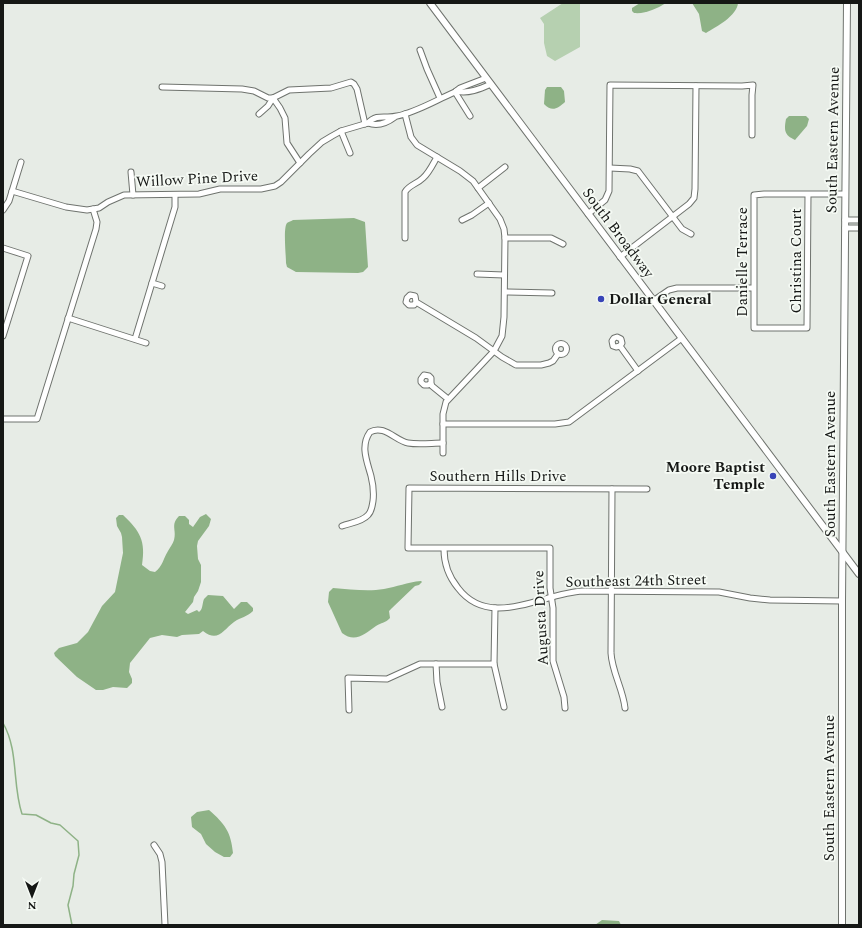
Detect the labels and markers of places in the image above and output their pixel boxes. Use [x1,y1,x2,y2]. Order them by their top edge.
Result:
place label: Dollar General [609,288,712,311]
marker: Dollar General [596,294,606,304]
place label: Moore Baptist Temple [665,456,765,496]
marker: Moore Baptist Temple [768,471,778,481]

